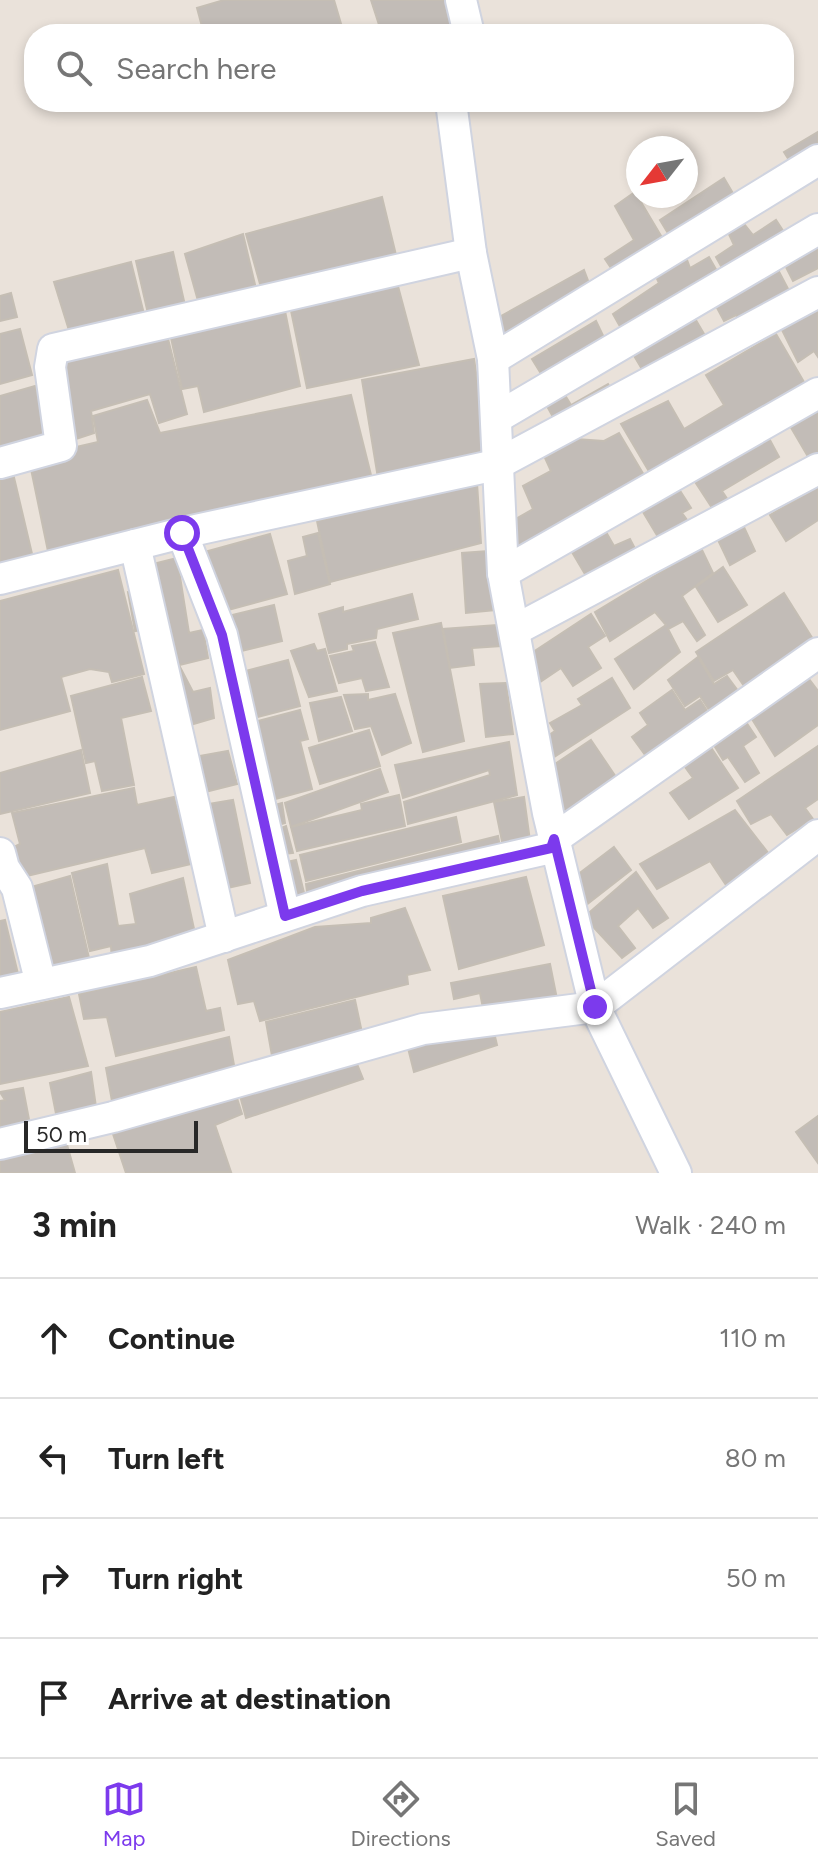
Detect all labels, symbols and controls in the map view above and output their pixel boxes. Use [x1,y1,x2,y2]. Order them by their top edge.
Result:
search box [24,24,794,112]
icon: search [52,46,96,90]
text: Search here [116,50,276,87]
north arrow [626,136,698,208]
route start [164,515,200,551]
route end [577,989,613,1025]
scale bar [24,1117,198,1153]
text: 50 m [36,1121,87,1148]
text: 3 min [32,1205,117,1246]
text: Walk · 240 m [635,1209,786,1241]
icon: ahead [32,1316,76,1360]
text: Continue [108,1320,235,1357]
text: 110 m [719,1322,786,1354]
icon: left [32,1436,76,1480]
text: Turn left [108,1440,225,1477]
text: 80 m [725,1442,786,1474]
icon: right [32,1556,76,1600]
text: Turn right [108,1560,243,1597]
text: 50 m [726,1562,786,1594]
icon: arrive [32,1676,76,1720]
text: Arrive at destination [108,1680,391,1717]
tab: Map [102,1777,146,1852]
tab: Directions [351,1777,451,1852]
tab: Saved [655,1777,716,1852]

